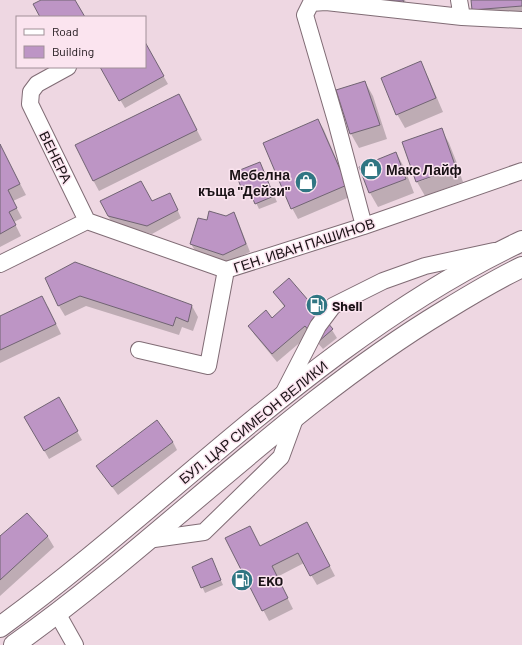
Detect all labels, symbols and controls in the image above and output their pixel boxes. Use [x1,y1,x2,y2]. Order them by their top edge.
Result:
legend [16,16,146,68]
text: Road [52,24,79,38]
text: Building [52,44,94,58]
street label: ВЕНЕРА [36,128,76,186]
shop icon: Макс Лайф [358,156,384,182]
place label: Макс Лайф [386,161,462,178]
place label: Мебелна къща "Дейзи" [198,166,290,199]
shop icon: Мебелна къща "Дейзи" [293,169,319,195]
street label: ГЕН. ИВАН ПАШИНОВ [231,214,377,276]
fuel station icon: Shell [304,292,330,318]
place label: Shell [332,297,362,314]
street label: БУЛ. ЦАР СИМЕОН ВЕЛИКИ [175,357,331,487]
fuel station icon: EKO [229,567,255,593]
place label: EKO [258,572,284,589]

